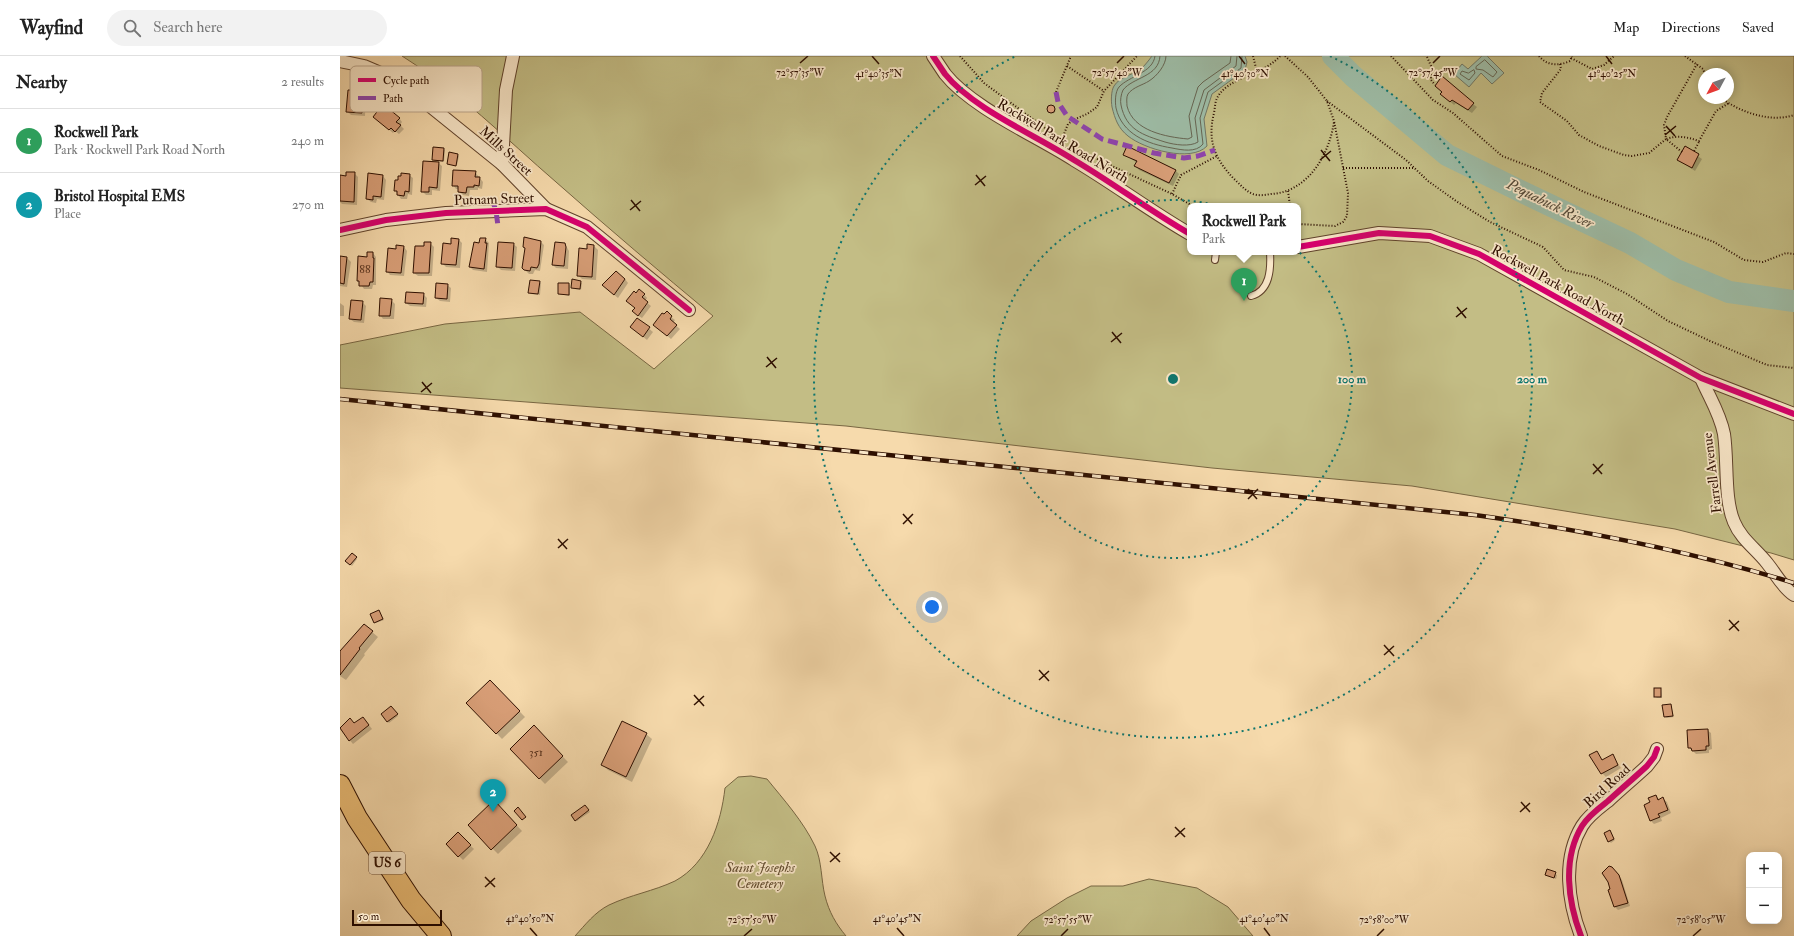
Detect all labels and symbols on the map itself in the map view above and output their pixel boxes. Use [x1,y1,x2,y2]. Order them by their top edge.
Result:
legend [350,66,482,112]
text: 72°57'35"W [776,67,825,79]
text: 72°57'40"W [1092,67,1143,79]
text: 72°57'45"W [1408,67,1458,79]
text: 41°40'35"N [855,68,903,80]
text: 41°40'30"N [1221,68,1269,80]
text: 41°40'25"N [1588,68,1636,80]
north arrow [1698,68,1734,104]
text: Cycle path [383,74,429,88]
text: Path [383,92,403,105]
street label: Rockwell Park Road North [994,95,1132,187]
street label: Mills Street [476,123,537,180]
water label: Pequabuck River [1502,174,1598,234]
street label: Putnam Street [454,189,535,209]
street label: Rockwell Park Road North [1488,241,1628,329]
house number: 88 [359,262,371,277]
pin: 1 [1231,268,1257,301]
centre of rings [1166,372,1180,386]
text: 100 m [1338,372,1367,387]
text: 200 m [1517,372,1548,387]
street label: Farrell Avenue [1699,432,1725,514]
your location [922,597,942,617]
house number: 351 [529,745,543,760]
street label: Bird Road [1580,761,1634,811]
pin: 2 [480,779,506,812]
road number: US 6 [369,852,405,874]
park label: Saint Josephs Cemetery [724,859,796,892]
scale bar [352,908,442,927]
text: 41°40'50"N [506,913,554,925]
text: 41°40'45"N [873,913,921,925]
text: 41°40'40"N [1239,913,1289,925]
text: 72°57'50"W [728,914,777,926]
text: 72°57'55"W [1044,914,1093,926]
text: 72°58'00"W [1359,914,1410,926]
text: 72°58'05"W [1677,914,1726,926]

